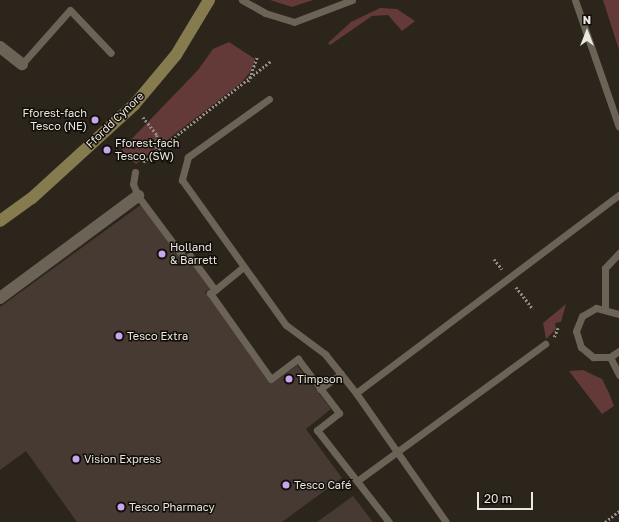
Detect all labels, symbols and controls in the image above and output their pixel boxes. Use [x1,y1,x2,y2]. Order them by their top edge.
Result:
north arrow [567,12,607,52]
text: N [583,13,591,26]
street label: Ffordd Cynore [83,89,147,151]
place label: Fforest-fach Tesco (NE) [22,107,87,133]
marker: Fforest-fach Tesco (NE) [90,115,100,125]
place label: Fforest-fach Tesco (SW) [115,137,180,163]
marker: Fforest-fach Tesco (SW) [102,145,112,155]
place label: Holland & Barrett [170,241,217,267]
marker: Holland & Barrett [157,249,167,259]
place label: Tesco Extra [127,329,188,343]
marker: Tesco Extra [114,331,124,341]
place label: Timpson [297,372,342,386]
marker: Timpson [284,374,294,384]
place label: Vision Express [84,452,161,466]
marker: Vision Express [71,454,81,464]
place label: Tesco Café [294,478,351,492]
marker: Tesco Café [281,480,291,490]
scale bar [479,484,535,510]
text: 20 m [484,491,512,506]
place label: Tesco Pharmacy [129,500,215,514]
marker: Tesco Pharmacy [116,502,126,512]

